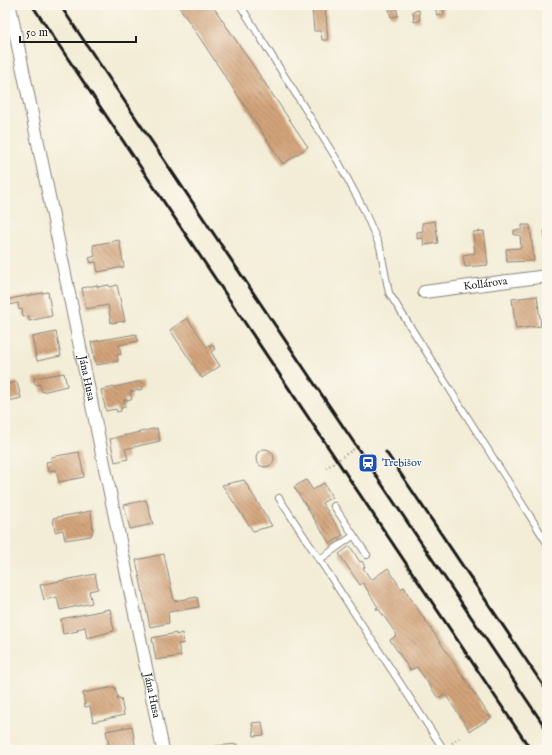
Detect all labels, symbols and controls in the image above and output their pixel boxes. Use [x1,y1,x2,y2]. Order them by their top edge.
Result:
scale bar [20,18,136,44]
text: 50 m [26,25,48,40]
street label: Kollárova [463,274,508,294]
street label: Jána Husa [75,352,98,402]
station icon: Trebišov [357,452,379,474]
place label: Trebišov [382,456,422,470]
street label: Jána Husa [140,670,163,720]

